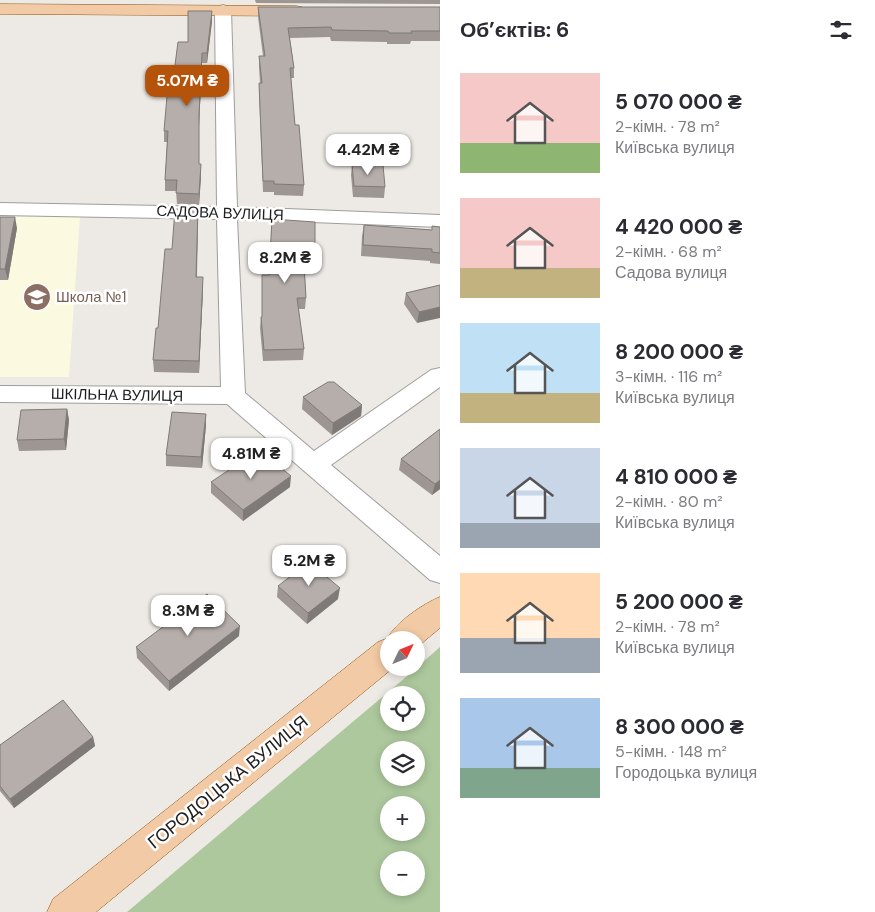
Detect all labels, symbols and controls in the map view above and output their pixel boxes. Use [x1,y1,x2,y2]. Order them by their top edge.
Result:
text: Об’єктів: 6 [460,16,569,44]
icon: filters [827,16,855,44]
pin: 5.07M ₴ [141,64,233,107]
text: 5.07M ₴ [156,70,218,91]
text: 5 070 000 ₴ [615,88,742,116]
icon: home [500,93,560,153]
text: 2-кімн. · 78 m² [615,116,720,137]
pin: 4.42M ₴ [322,134,414,176]
text: Київська вулиця [615,137,735,158]
text: 4.42M ₴ [337,139,399,160]
street label: САДОВА ВУЛИЦЯ [156,201,284,225]
text: 4 420 000 ₴ [615,213,742,241]
icon: home [500,218,560,278]
text: 2-кімн. · 68 m² [615,241,722,262]
pin: 8.2M ₴ [244,242,326,284]
text: 8.2M ₴ [259,247,311,268]
text: Садова вулиця [615,262,727,283]
school or university icon: Школа №1 [22,282,52,312]
place label: Школа №1 [56,287,126,307]
text: 8 200 000 ₴ [615,338,743,366]
icon: home [500,343,560,403]
text: 3-кімн. · 116 m² [615,366,722,387]
street label: ШКІЛЬНА ВУЛИЦЯ [51,384,183,406]
text: Київська вулиця [615,387,735,408]
pin: 4.81M ₴ [205,438,297,480]
text: 4.81M ₴ [222,443,280,464]
text: 4 810 000 ₴ [615,463,737,491]
icon: home [500,468,560,528]
text: 2-кімн. · 80 m² [615,491,723,512]
text: Київська вулиця [615,512,735,533]
pin: 5.2M ₴ [268,544,350,587]
text: 5.2M ₴ [283,550,335,571]
text: 5 200 000 ₴ [615,588,743,616]
icon: home [500,593,560,653]
pin: 8.3M ₴ [147,594,229,637]
text: 8.3M ₴ [162,600,214,621]
text: 2-кімн. · 78 m² [615,616,720,637]
north arrow [380,631,425,676]
map controls [380,631,425,896]
text: Київська вулиця [615,637,735,658]
button: locate [380,686,425,731]
street label: ГОРОДОЦЬКА ВУЛИЦЯ [143,710,313,854]
text: 8 300 000 ₴ [615,713,744,741]
icon: home [500,718,560,778]
button: layers [380,741,425,786]
text: 5-кімн. · 148 m² [615,741,727,762]
text: Городоцька вулиця [615,762,757,783]
button: + [380,796,425,841]
button: − [380,851,425,896]

